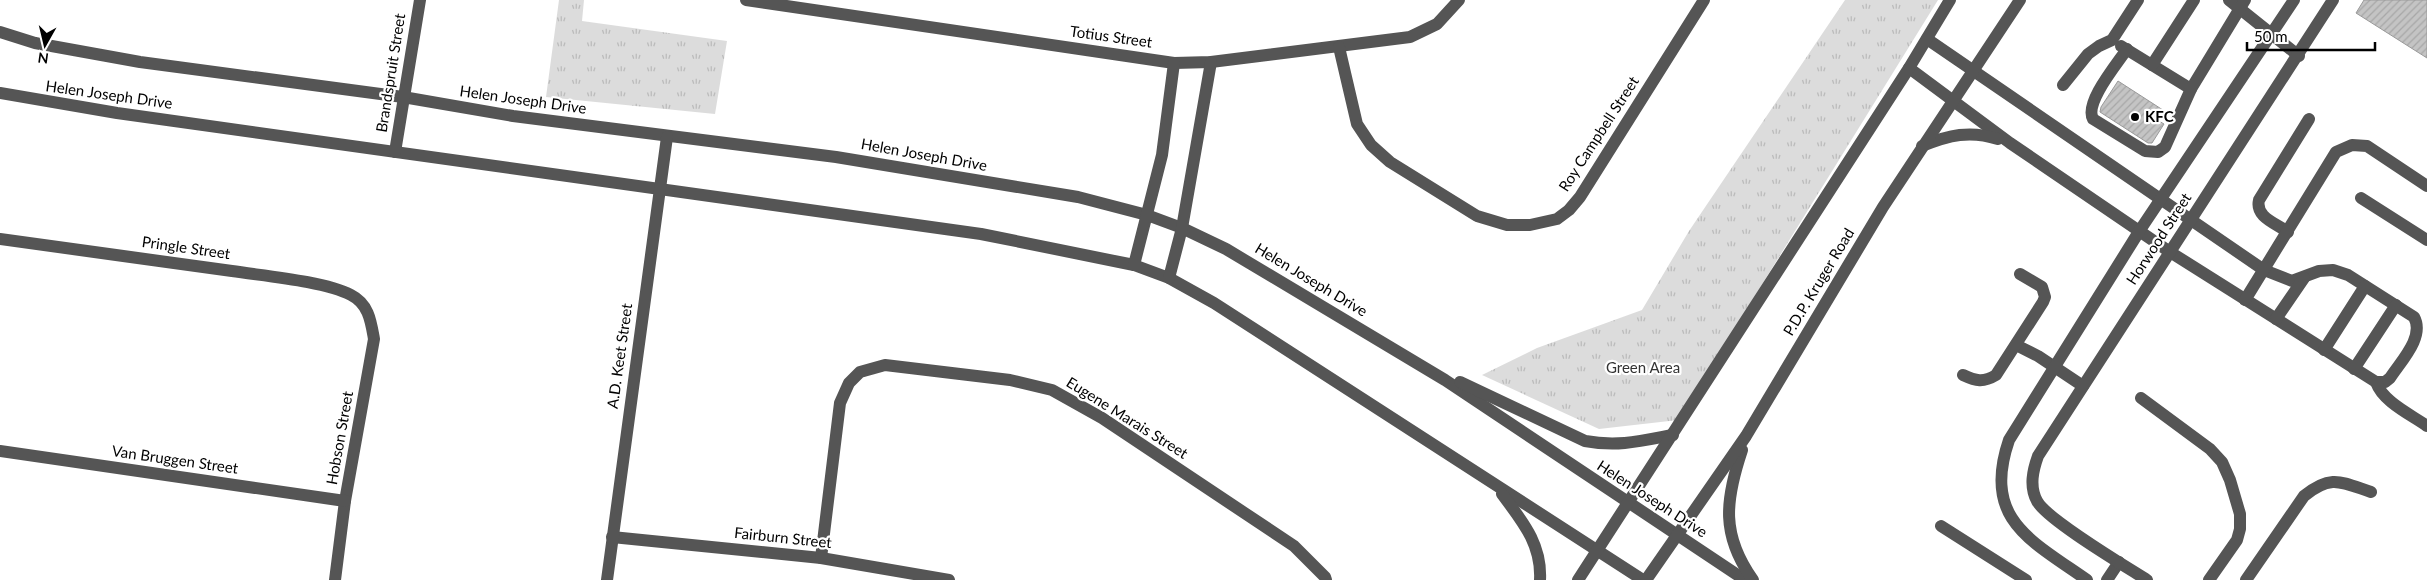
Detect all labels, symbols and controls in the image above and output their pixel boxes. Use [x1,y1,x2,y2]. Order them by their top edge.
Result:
street label: Brandspruit Street [372,11,408,134]
north arrow [20,20,70,70]
scale bar [2247,20,2374,52]
street label: Totius Street [1069,21,1154,51]
text: 50 m [2254,27,2288,45]
text: N [37,49,50,68]
street label: Roy Campbell Street [1554,72,1642,194]
street label: Helen Joseph Drive [45,76,174,112]
street label: Helen Joseph Drive [459,81,588,117]
place label: KFC [2145,107,2174,125]
marker: KFC [2129,111,2141,123]
street label: Helen Joseph Drive [860,134,989,174]
street label: Horwood Street [2122,189,2195,288]
street label: P.D.P. Kruger Road [1779,224,1857,338]
street label: Pringle Street [141,232,232,262]
street label: Helen Joseph Drive [1252,239,1371,320]
street label: A.D. Keet Street [603,302,635,410]
park label: Green Area [1606,358,1680,376]
street label: Eugene Marais Street [1063,372,1192,462]
street label: Hobson Street [322,389,356,486]
street label: Van Bruggen Street [111,441,240,477]
street label: Helen Joseph Drive [1594,456,1711,541]
street label: Fairburn Street [734,523,833,551]

